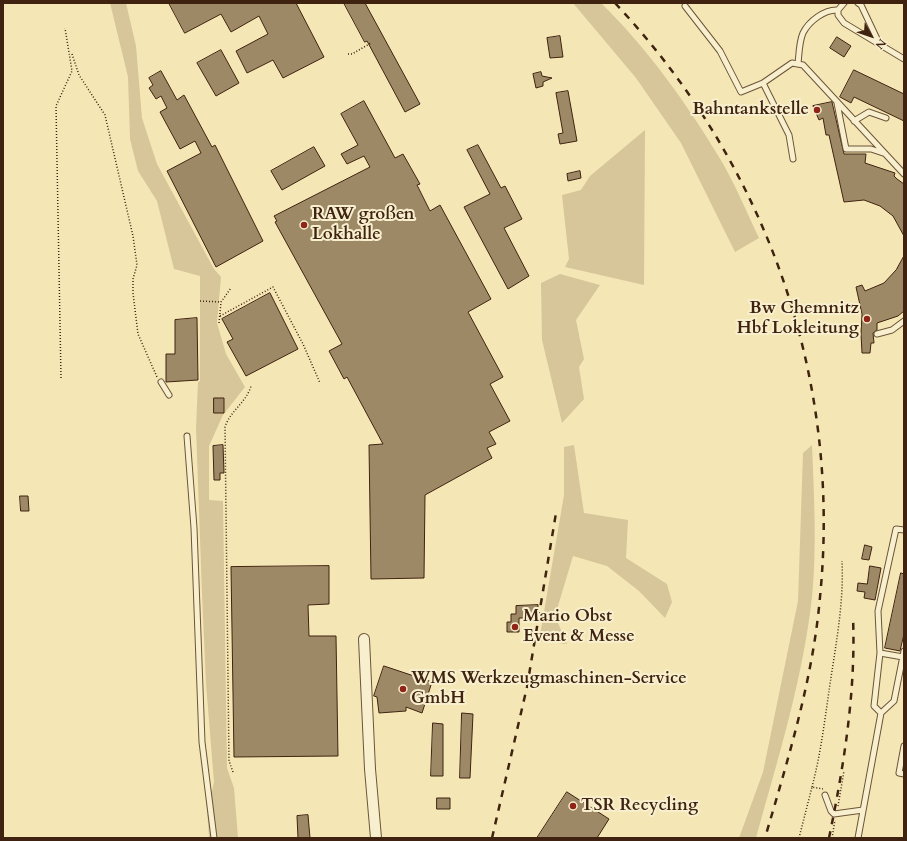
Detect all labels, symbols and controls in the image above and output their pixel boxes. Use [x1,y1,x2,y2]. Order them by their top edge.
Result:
north arrow [851,16,891,56]
text: N [872,36,889,53]
place label: Bahntankstelle [692,100,809,120]
marker: Bahntankstelle [812,105,822,115]
place label: RAW großen Lokhalle [312,205,415,245]
marker: RAW großen Lokhalle [299,220,309,230]
place label: Bw Chemnitz Hbf Lokleitung [737,299,859,339]
marker: Bw Chemnitz Hbf Lokleitung [862,314,872,324]
place label: Mario Obst Event & Messe [523,607,635,647]
marker: Mario Obst Event & Messe [510,622,520,632]
place label: WMS Werkzeugmaschinen-Service GmbH [411,669,687,709]
marker: WMS Werkzeugmaschinen-Service GmbH [398,684,408,694]
place label: TSR Recycling [581,796,698,816]
marker: TSR Recycling [568,801,578,811]

